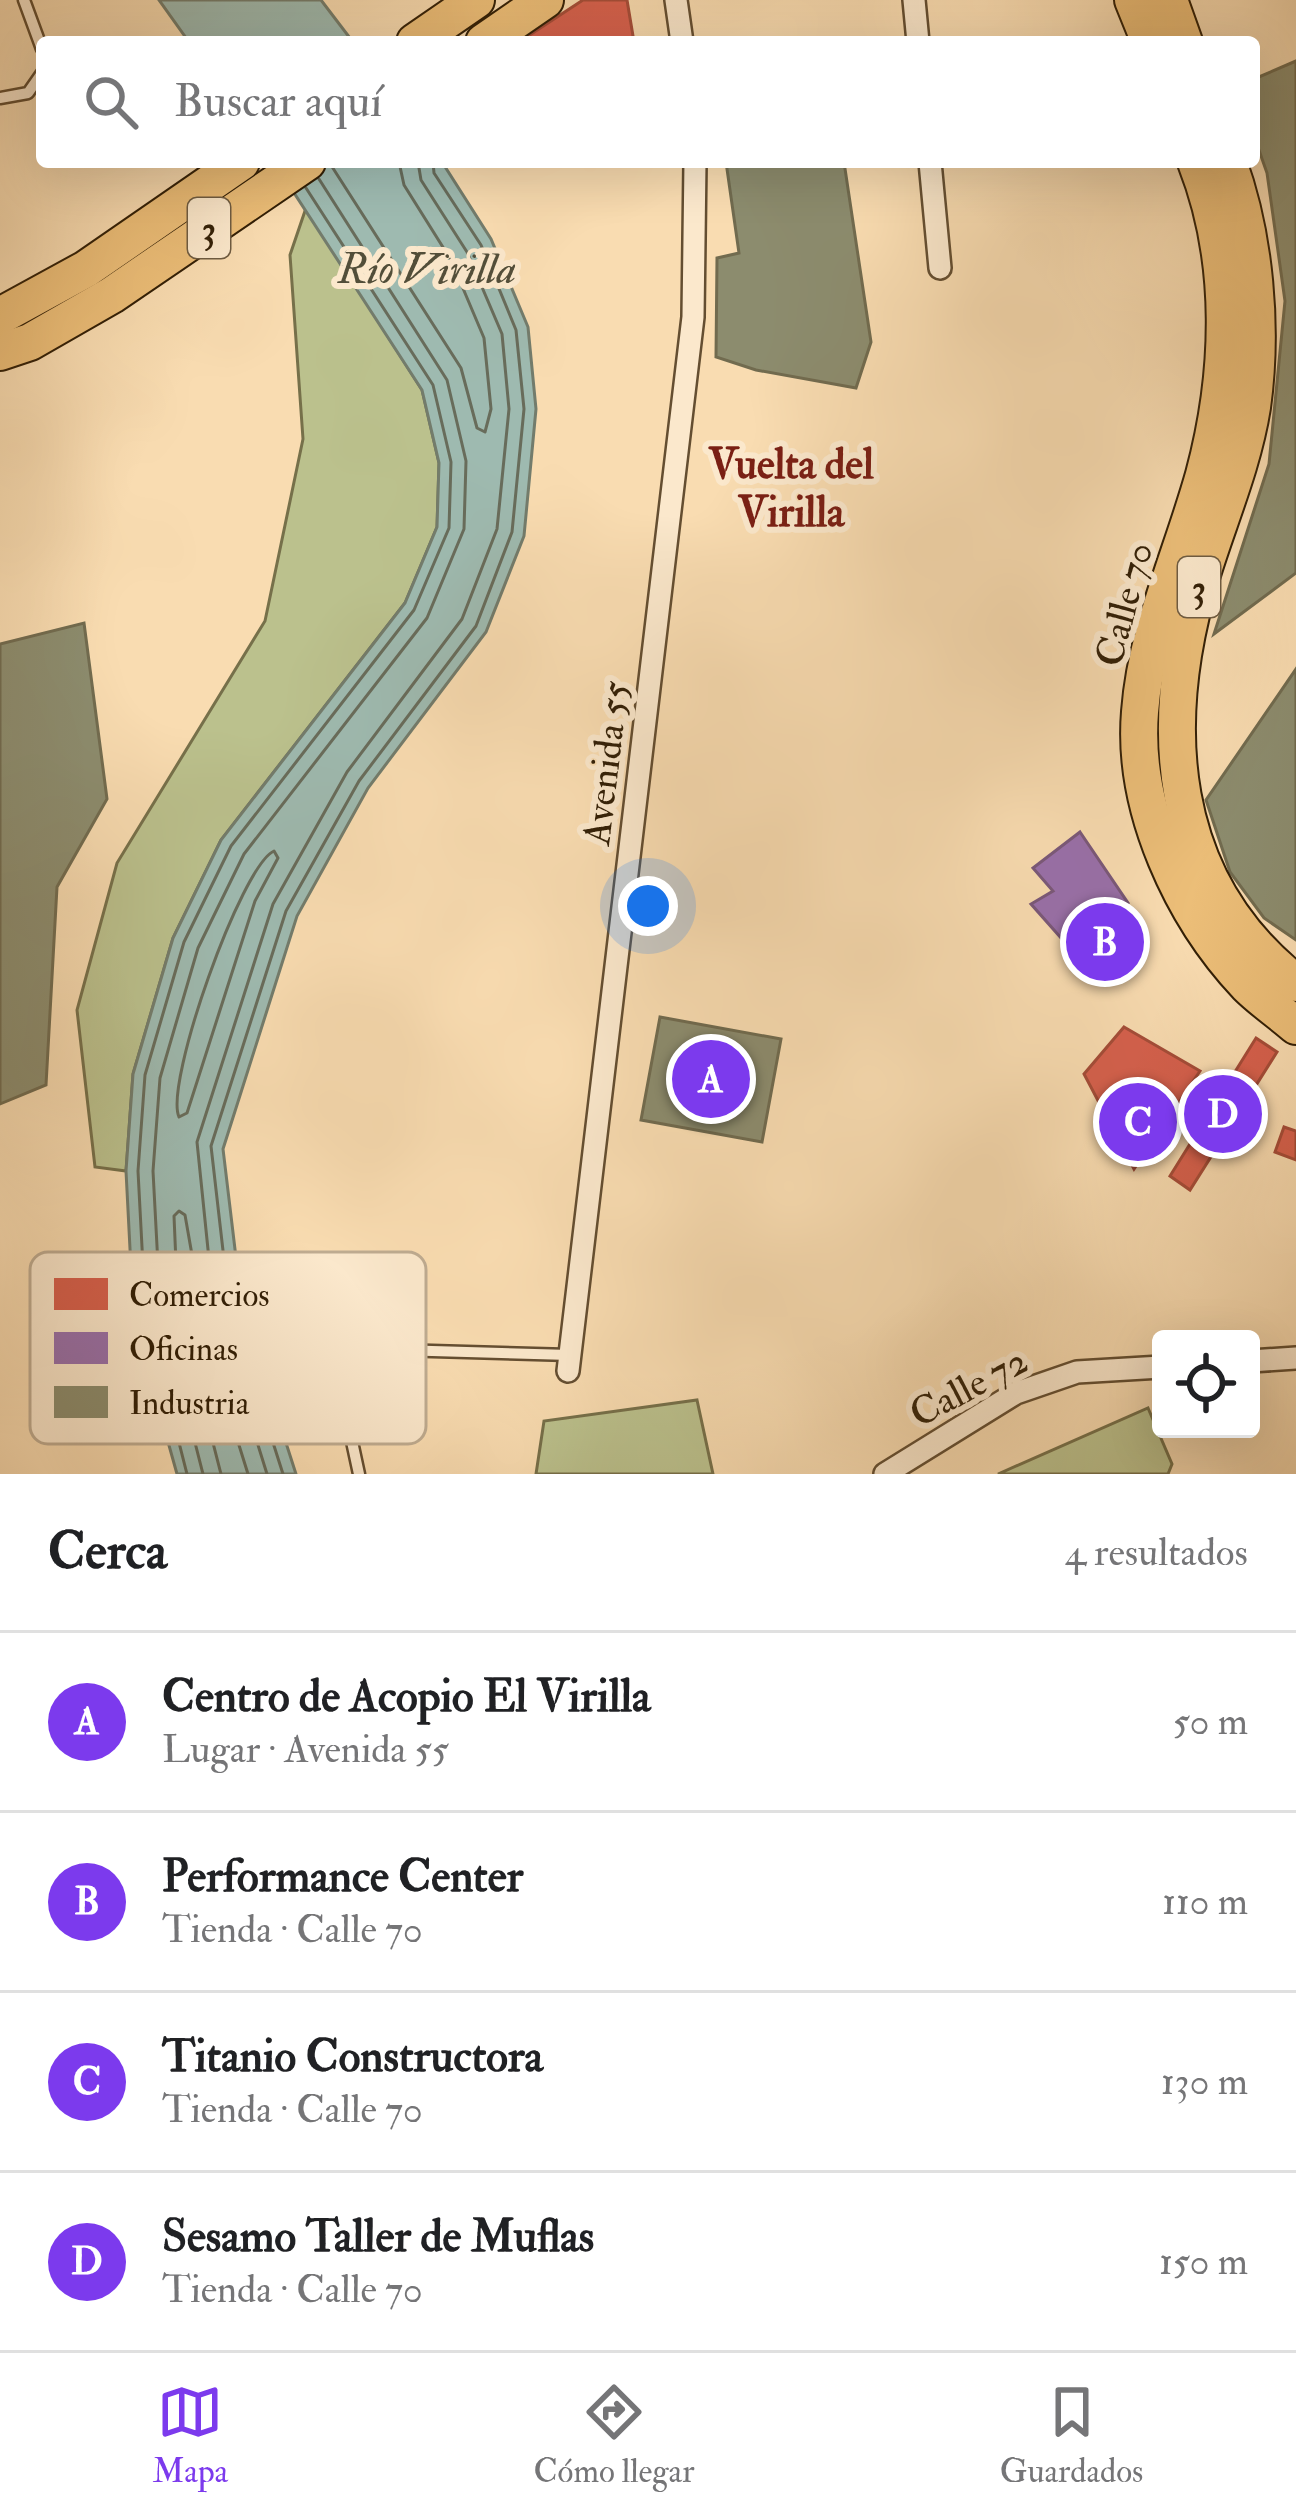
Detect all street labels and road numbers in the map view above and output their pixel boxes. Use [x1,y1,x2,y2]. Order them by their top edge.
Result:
road number: 3 [188,198,230,258]
street label: Calle 70 [1084,537,1164,672]
road number: 3 [1178,557,1220,617]
street label: Avenida 55 [572,679,641,849]
street label: Calle 72 [901,1336,1036,1439]

